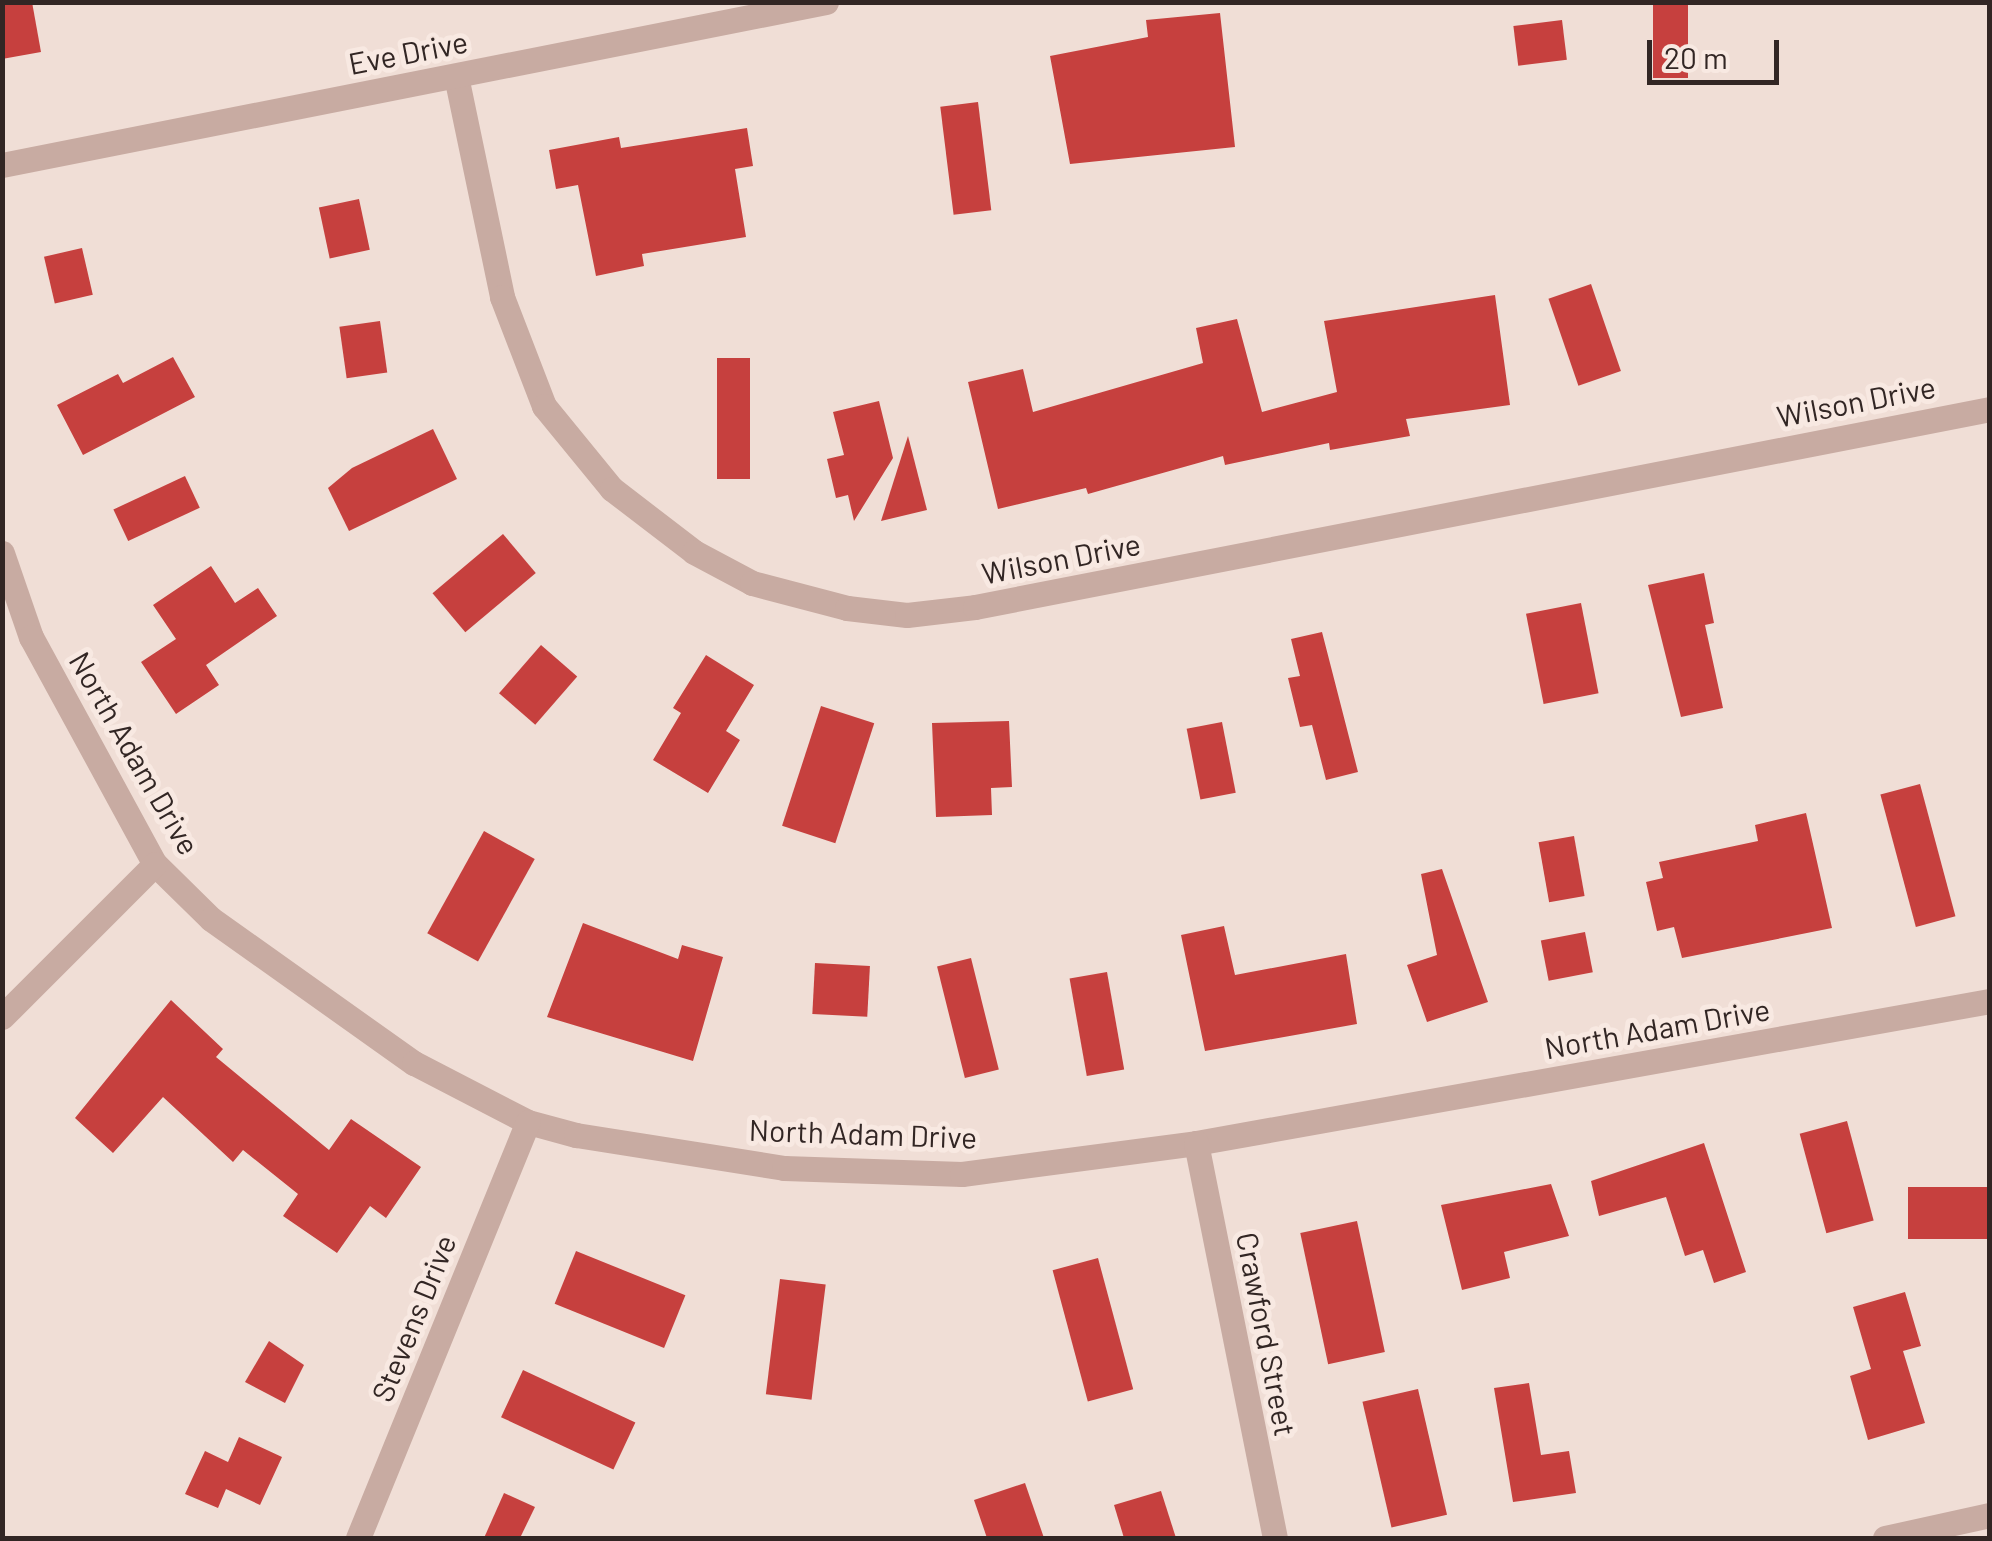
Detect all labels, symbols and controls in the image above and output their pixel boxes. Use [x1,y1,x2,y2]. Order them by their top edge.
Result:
scale bar [1652,20,1784,82]
street label: Eve Drive [345,23,471,81]
text: 20 m [1664,39,1728,75]
street label: Wilson Drive [1774,368,1938,434]
street label: Wilson Drive [979,525,1143,591]
street label: North Adam Drive [62,645,208,861]
street label: North Adam Drive [1541,990,1773,1066]
street label: North Adam Drive [748,1111,978,1155]
street label: Stevens Drive [363,1229,463,1407]
street label: Crawford Street [1230,1229,1304,1439]

